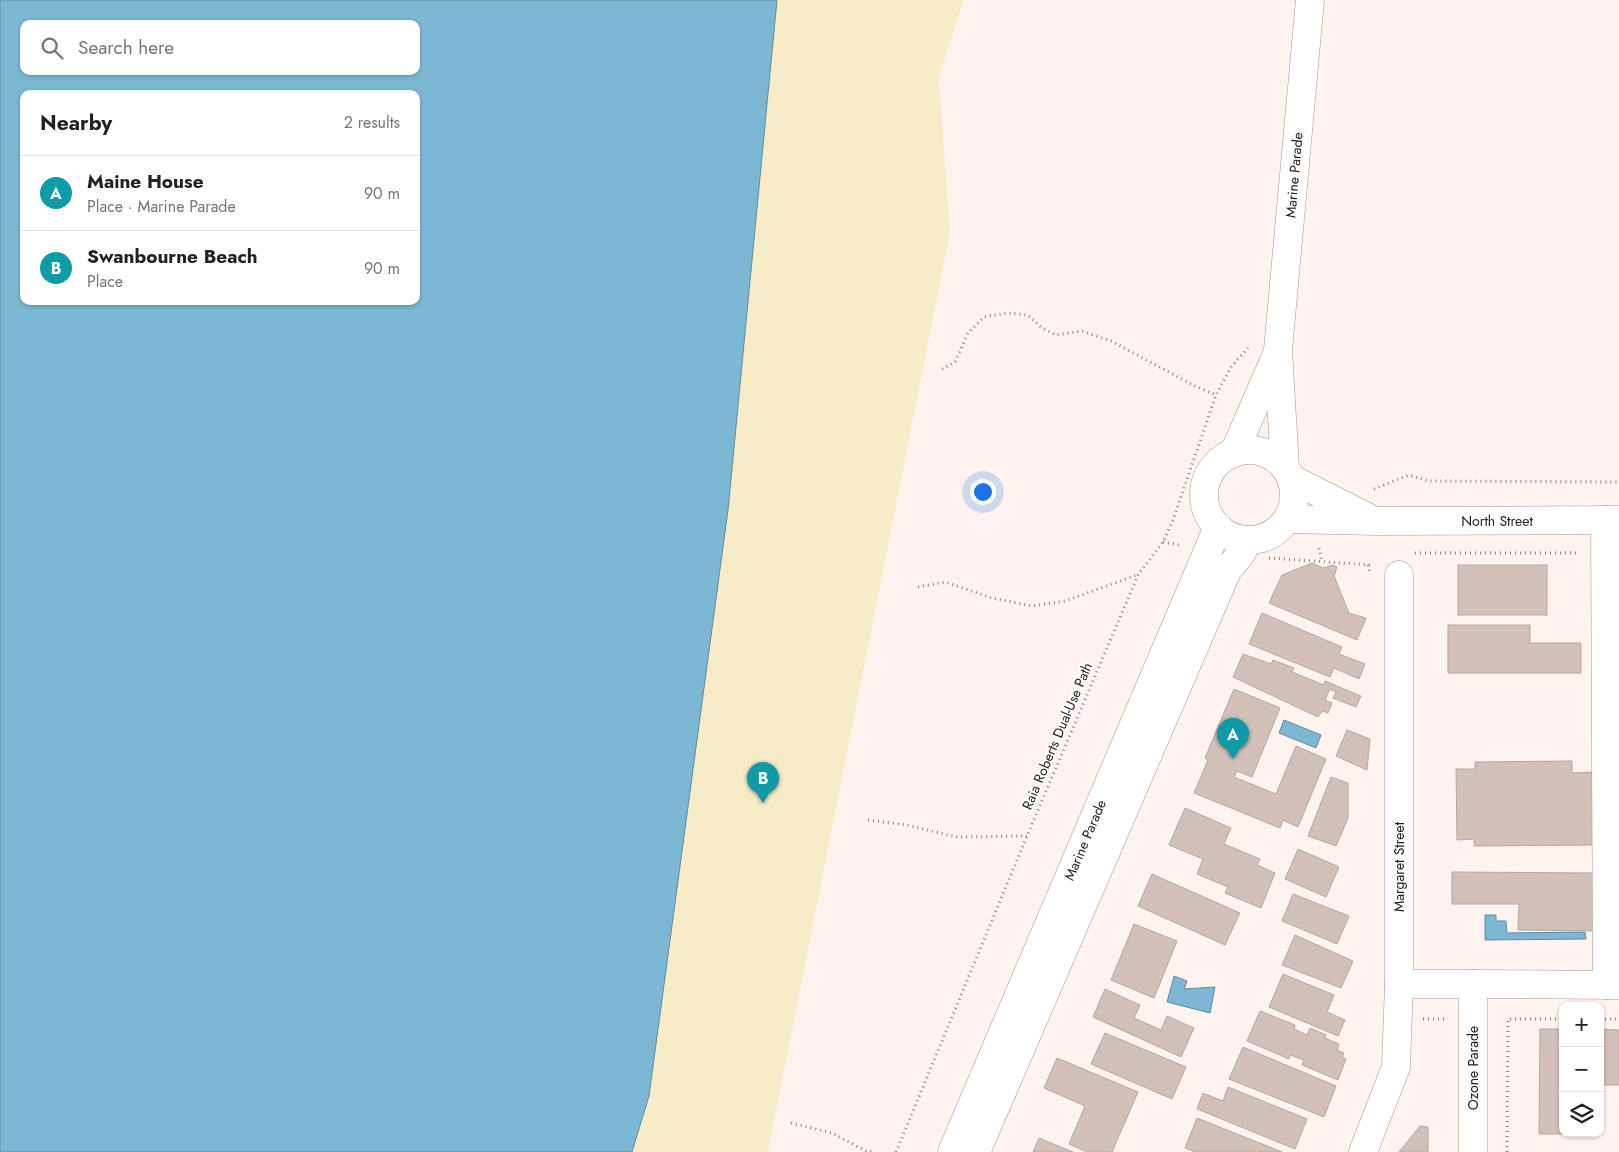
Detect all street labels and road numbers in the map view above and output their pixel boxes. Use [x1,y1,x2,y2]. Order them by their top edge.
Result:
street label: Marine Parade [1280,131,1308,219]
street label: North Street [1461,511,1533,531]
street label: Raia Roberts Dual-Use Path [1017,659,1097,813]
street label: Marine Parade [1059,797,1111,883]
street label: Margaret Street [1389,821,1409,912]
street label: Ozone Parade [1463,1026,1483,1110]

